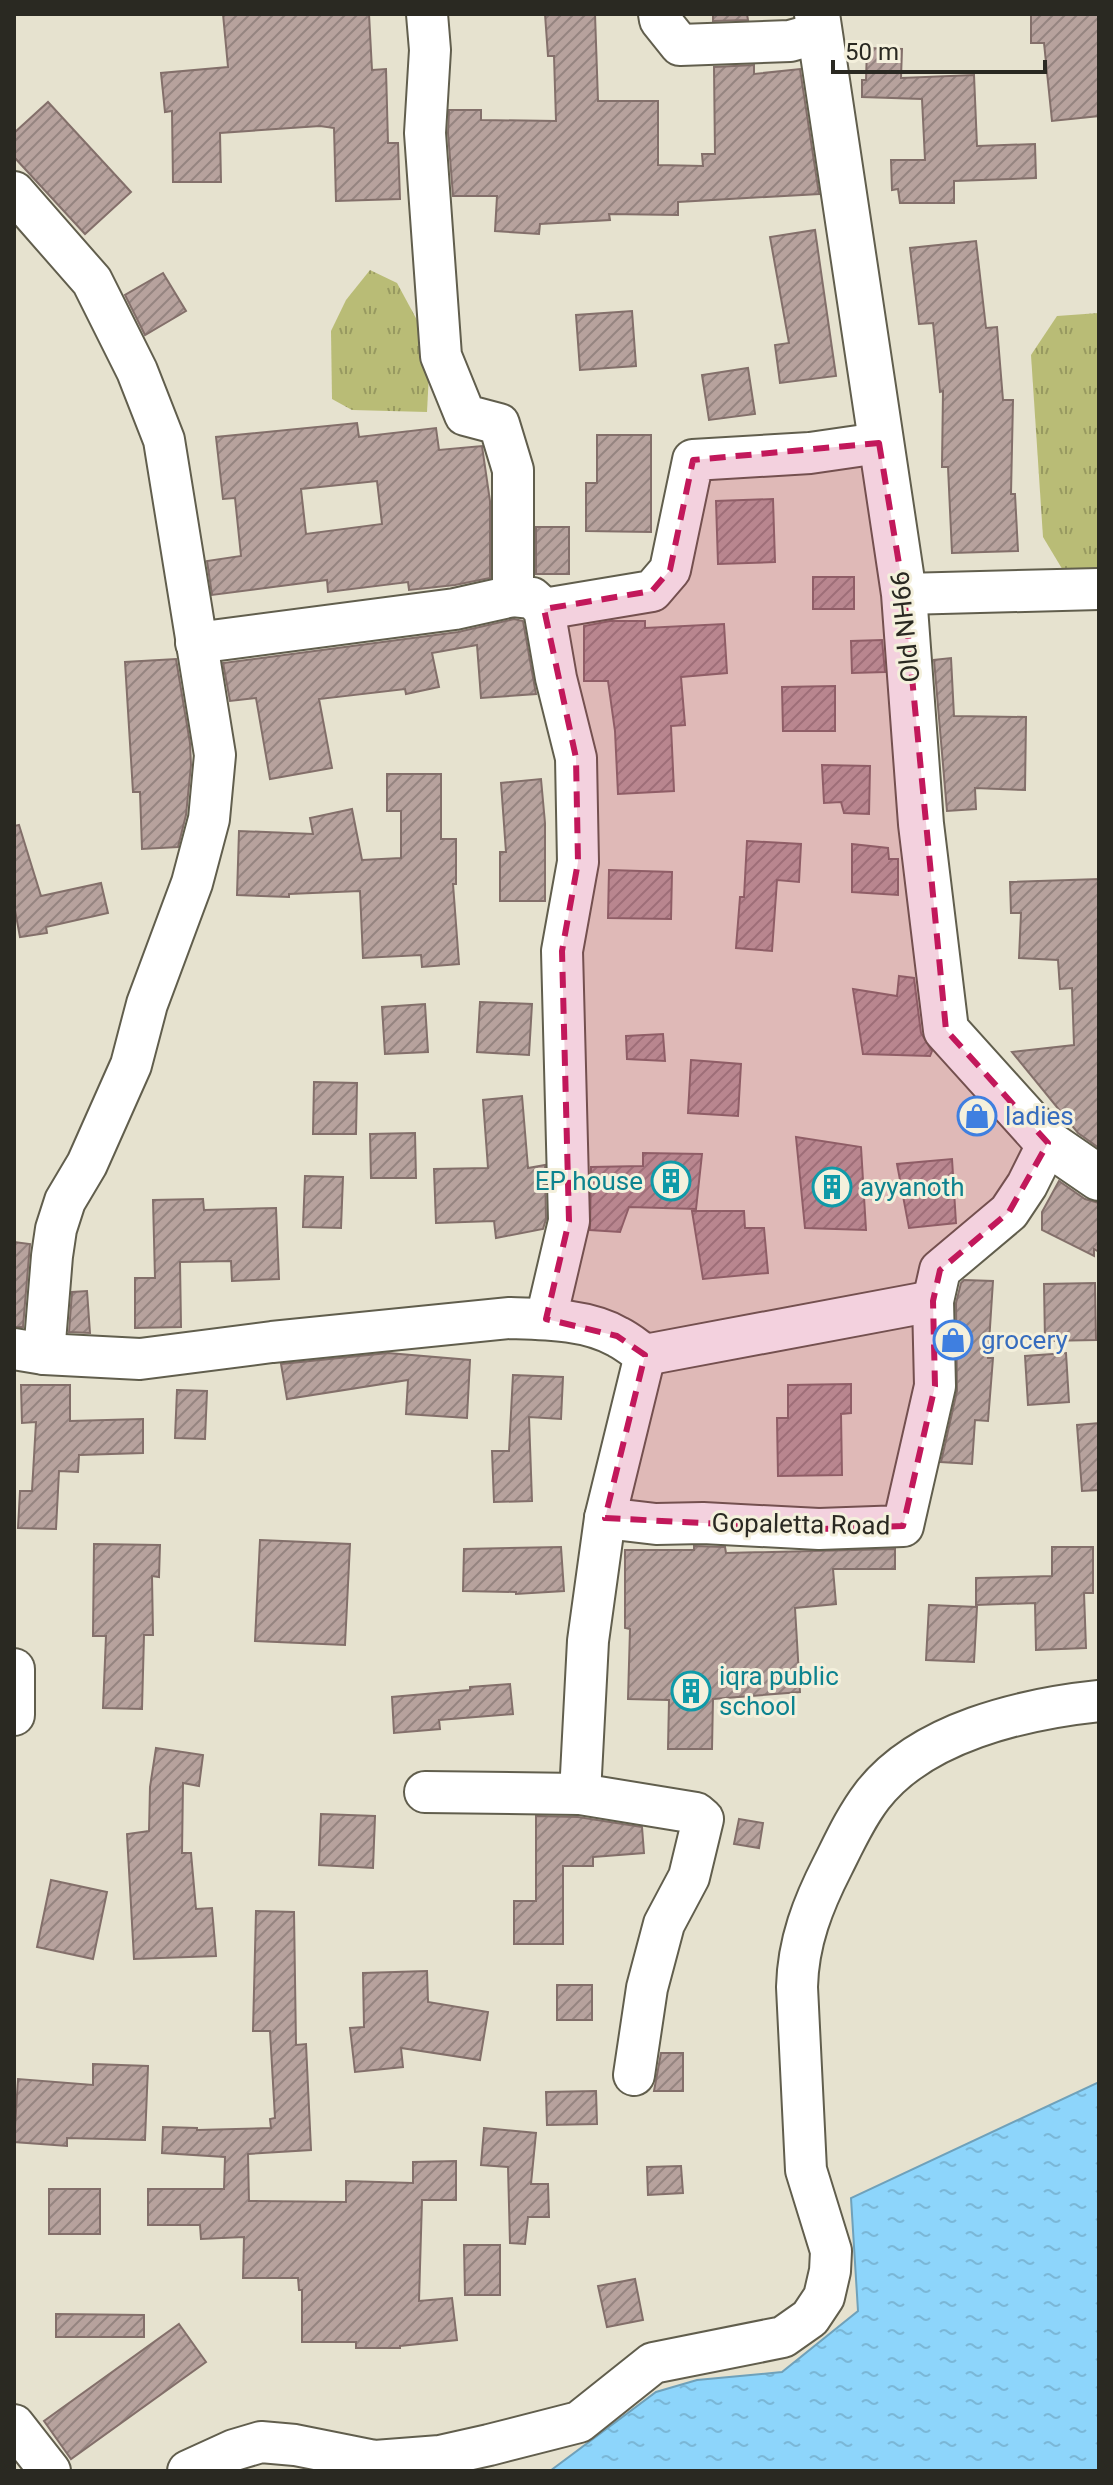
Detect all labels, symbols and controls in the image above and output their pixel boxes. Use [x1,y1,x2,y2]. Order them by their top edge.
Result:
scale bar [833,24,1045,74]
text: 50 m [845,38,899,66]
street label: Old NH66 [884,570,926,684]
shop icon: ladies [956,1095,998,1137]
place label: ladies [1005,1101,1074,1131]
building icon: EP house [650,1160,692,1202]
place label: EP house [535,1166,643,1196]
building icon: ayyanoth [811,1166,853,1208]
place label: ayyanoth [860,1172,965,1202]
shop icon: grocery [932,1319,974,1361]
place label: grocery [981,1325,1068,1355]
street label: Gopaletta Road [711,1507,891,1541]
place label: iqra public school [719,1661,839,1721]
building icon: iqra public school [670,1670,712,1712]

